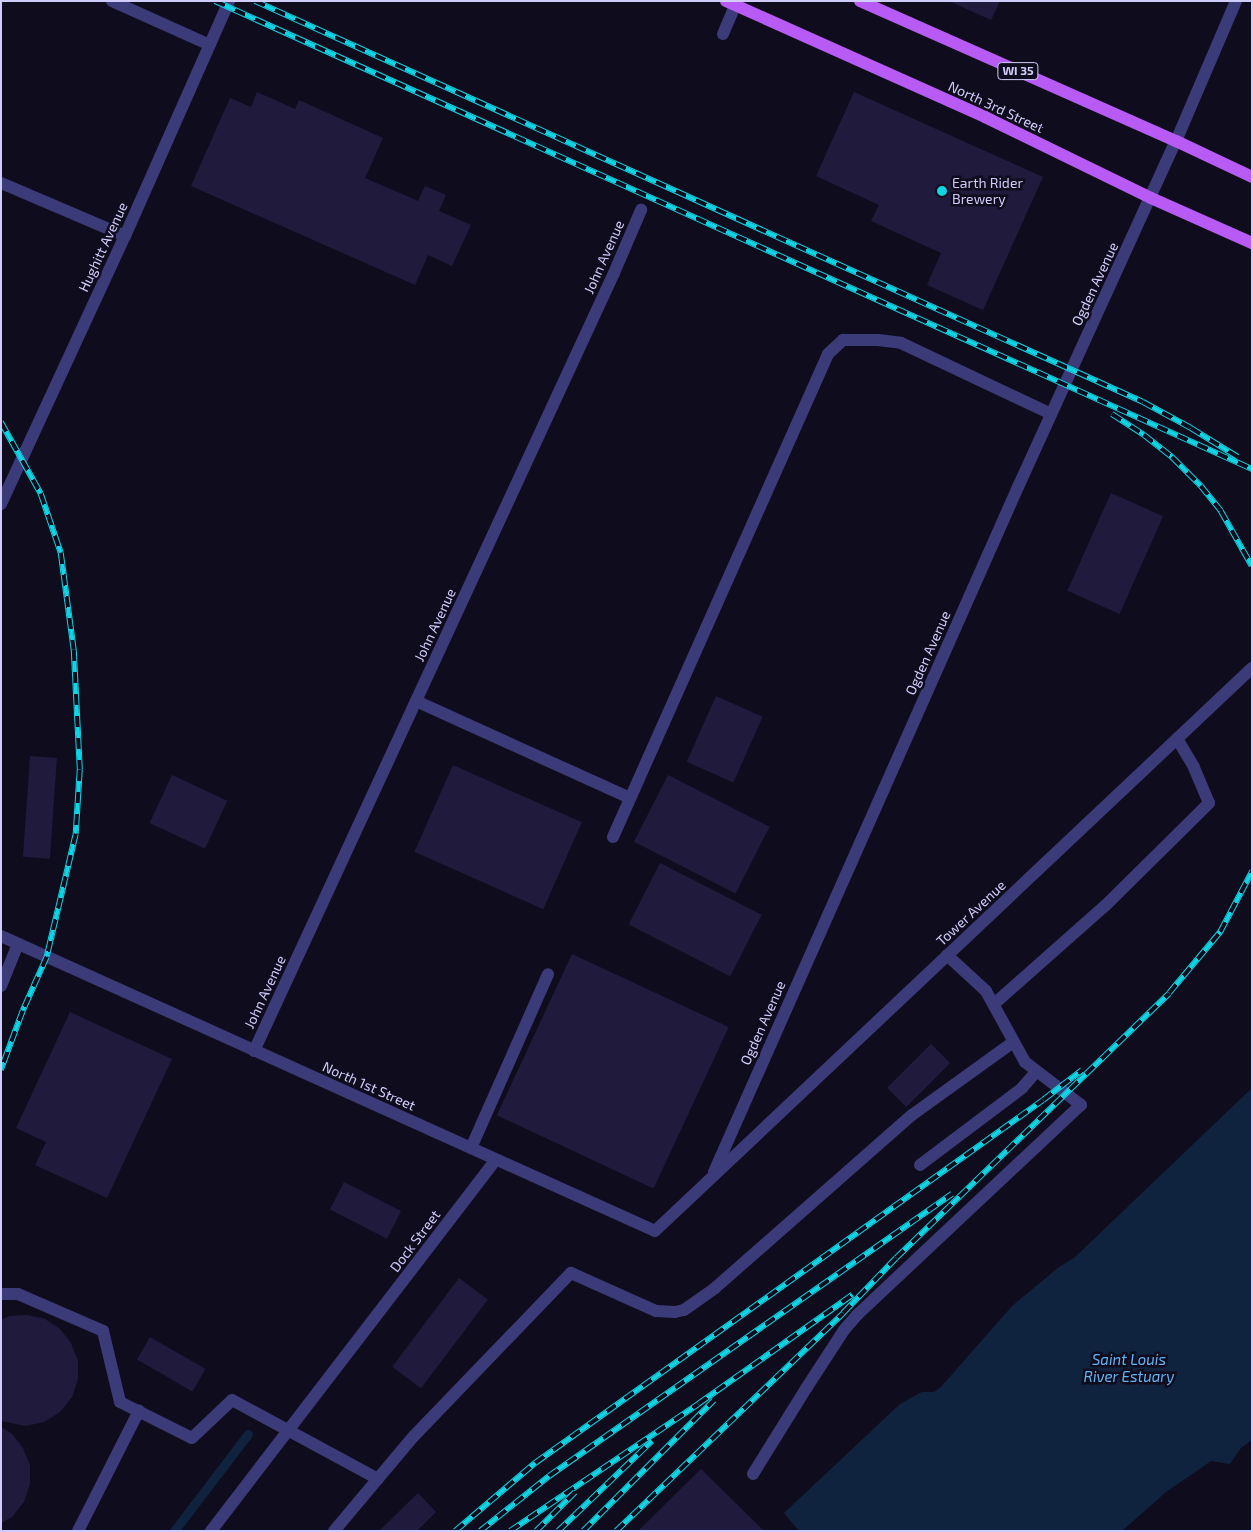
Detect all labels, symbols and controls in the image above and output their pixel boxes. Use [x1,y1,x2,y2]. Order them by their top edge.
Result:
road number: WI 35 [997,61,1039,80]
street label: North 3rd Street [946,78,1046,136]
place label: Earth Rider Brewery [952,175,1023,208]
marker: Earth Rider Brewery [936,185,948,197]
street label: Hughitt Avenue [75,199,131,295]
street label: John Avenue [580,217,628,297]
street label: Ogden Avenue [1068,239,1122,329]
street label: John Avenue [411,586,459,664]
street label: Ogden Avenue [902,608,954,698]
street label: Tower Avenue [933,876,1009,950]
street label: John Avenue [241,953,289,1031]
street label: Ogden Avenue [737,978,789,1068]
street label: North 1st Street [320,1058,418,1114]
street label: Dock Street [386,1207,444,1275]
water label: Saint Louis River Estuary [1083,1350,1175,1385]

